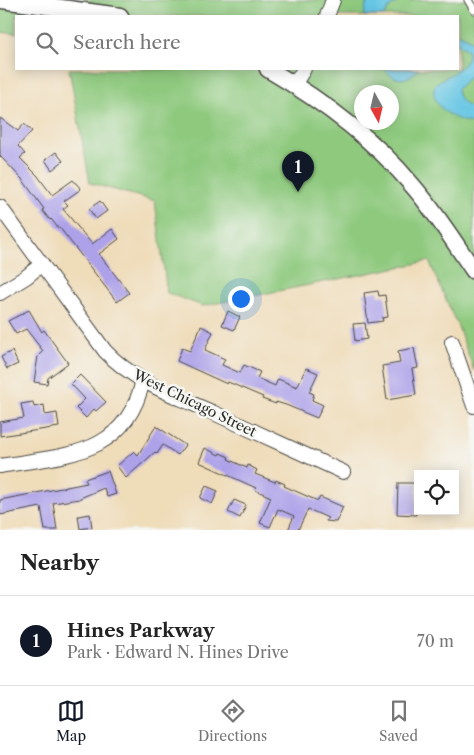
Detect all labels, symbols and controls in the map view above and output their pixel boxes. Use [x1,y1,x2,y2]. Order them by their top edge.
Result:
search box [15,15,459,70]
icon: search [33,29,61,57]
text: Search here [73,31,181,54]
north arrow [354,85,399,130]
pin: 1 [282,151,314,192]
your location [228,286,254,312]
street label: West Chicago Street [130,365,259,441]
map controls [414,470,459,515]
button: locate [414,470,459,515]
text: Nearby [20,550,99,575]
text: Hines Parkway [67,619,214,642]
text: 1 [32,631,40,651]
text: 70 m [417,631,454,651]
text: Park · Edward N. Hines Drive [67,642,289,662]
tab: Map [56,697,86,745]
tab: Directions [198,697,267,745]
tab: Saved [379,697,418,745]

